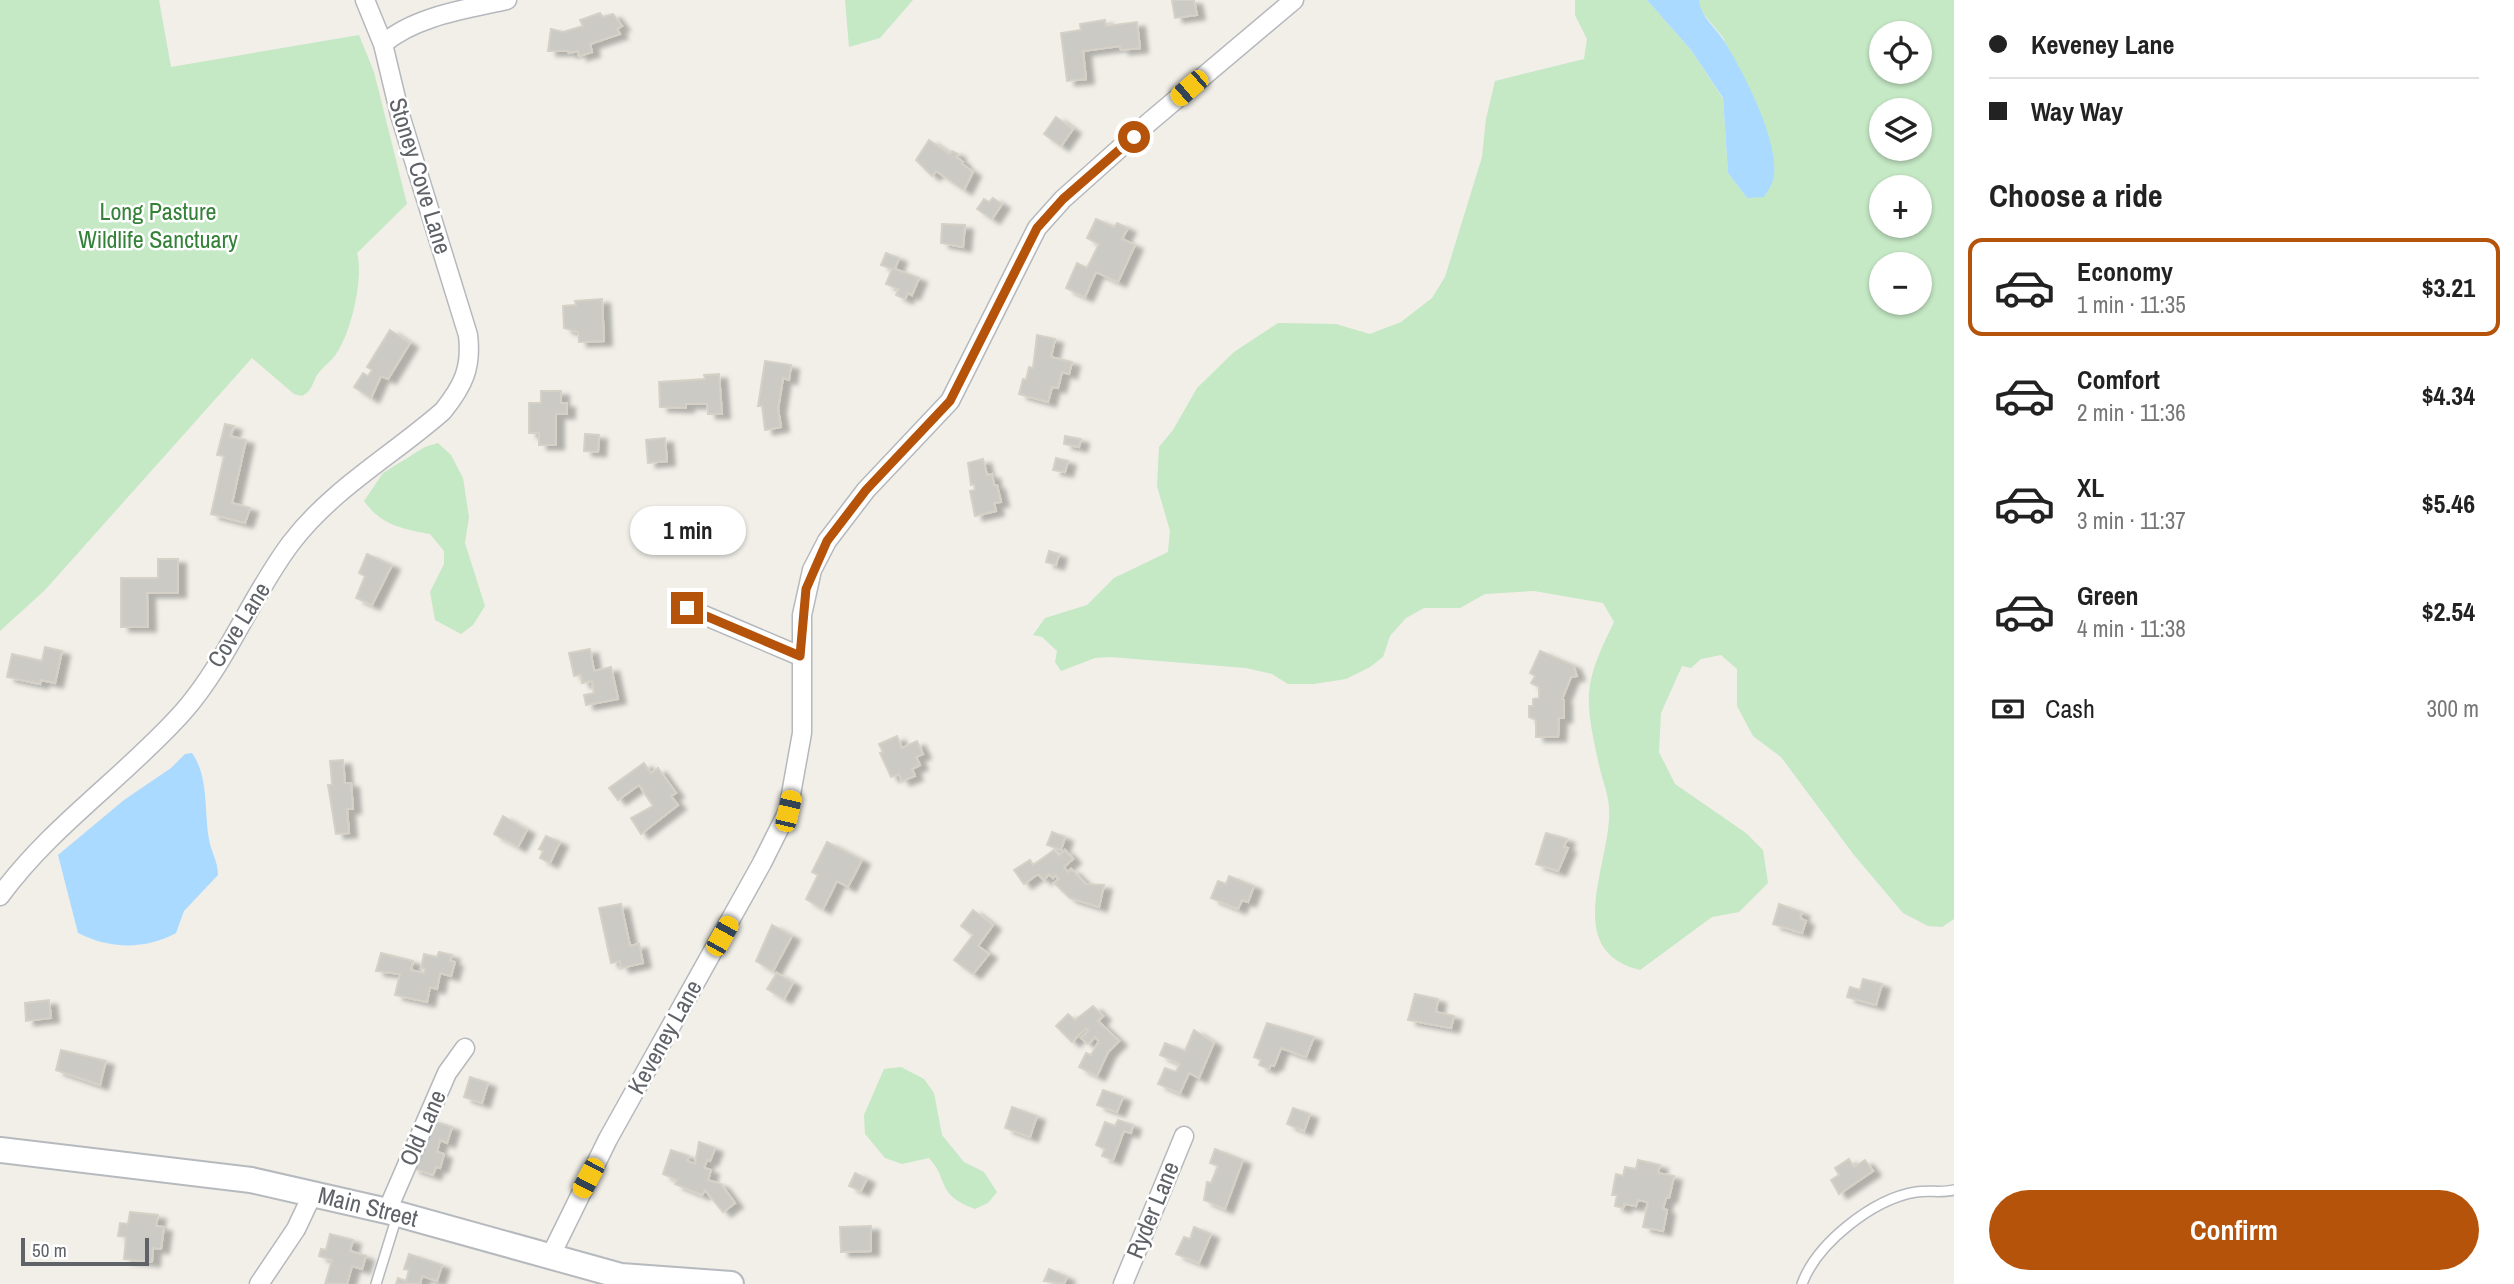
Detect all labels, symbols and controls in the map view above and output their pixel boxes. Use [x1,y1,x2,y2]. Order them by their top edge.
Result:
map controls [1869,21,1932,315]
button: locate [1869,21,1932,84]
text: Keveney Lane [2031,27,2174,62]
car [1167,66,1212,110]
street label: Stoney Cove Lane [382,94,460,258]
text: Way Way [2031,94,2123,129]
button: layers [1869,98,1932,161]
route start [1118,121,1150,153]
text: Choose a ride [1989,174,2163,217]
button: + [1869,175,1932,238]
park label: Long Pasture Wildlife Sanctuary [78,195,238,255]
button: − [1869,252,1932,315]
text: Economy [2077,254,2173,289]
icon: car [1993,256,2056,319]
text: $3.21 [2422,270,2475,305]
text: 1 min · 11:35 [2077,289,2186,320]
text: Comfort [2077,362,2160,397]
icon: car [1993,364,2056,427]
text: $4.34 [2422,378,2475,413]
text: 2 min · 11:36 [2077,397,2186,428]
text: XL [2077,470,2104,505]
icon: car [1993,472,2056,535]
text: $5.46 [2422,486,2475,521]
text: 3 min · 11:37 [2077,505,2186,536]
callout: 1 min [629,506,745,556]
text: 1 min [663,515,713,546]
street label: Cove Lane [199,576,277,673]
text: Green [2077,578,2139,613]
icon: car [1993,580,2056,643]
route end [671,592,703,624]
text: $2.54 [2422,594,2475,629]
text: 4 min · 11:38 [2077,613,2186,644]
icon: cash [1989,690,2027,728]
text: Cash [2045,691,2095,726]
text: 300 m [2427,693,2479,724]
car [774,788,803,834]
car [703,913,742,959]
street label: Keveney Lane [620,974,709,1099]
street label: Old Lane [391,1085,453,1171]
car [569,1155,608,1201]
street label: Ryder Lane [1118,1156,1186,1263]
street label: Main Street [315,1178,422,1234]
button: Confirm [1989,1190,2479,1270]
scale bar [21,1235,149,1267]
text: 50 m [32,1237,67,1263]

